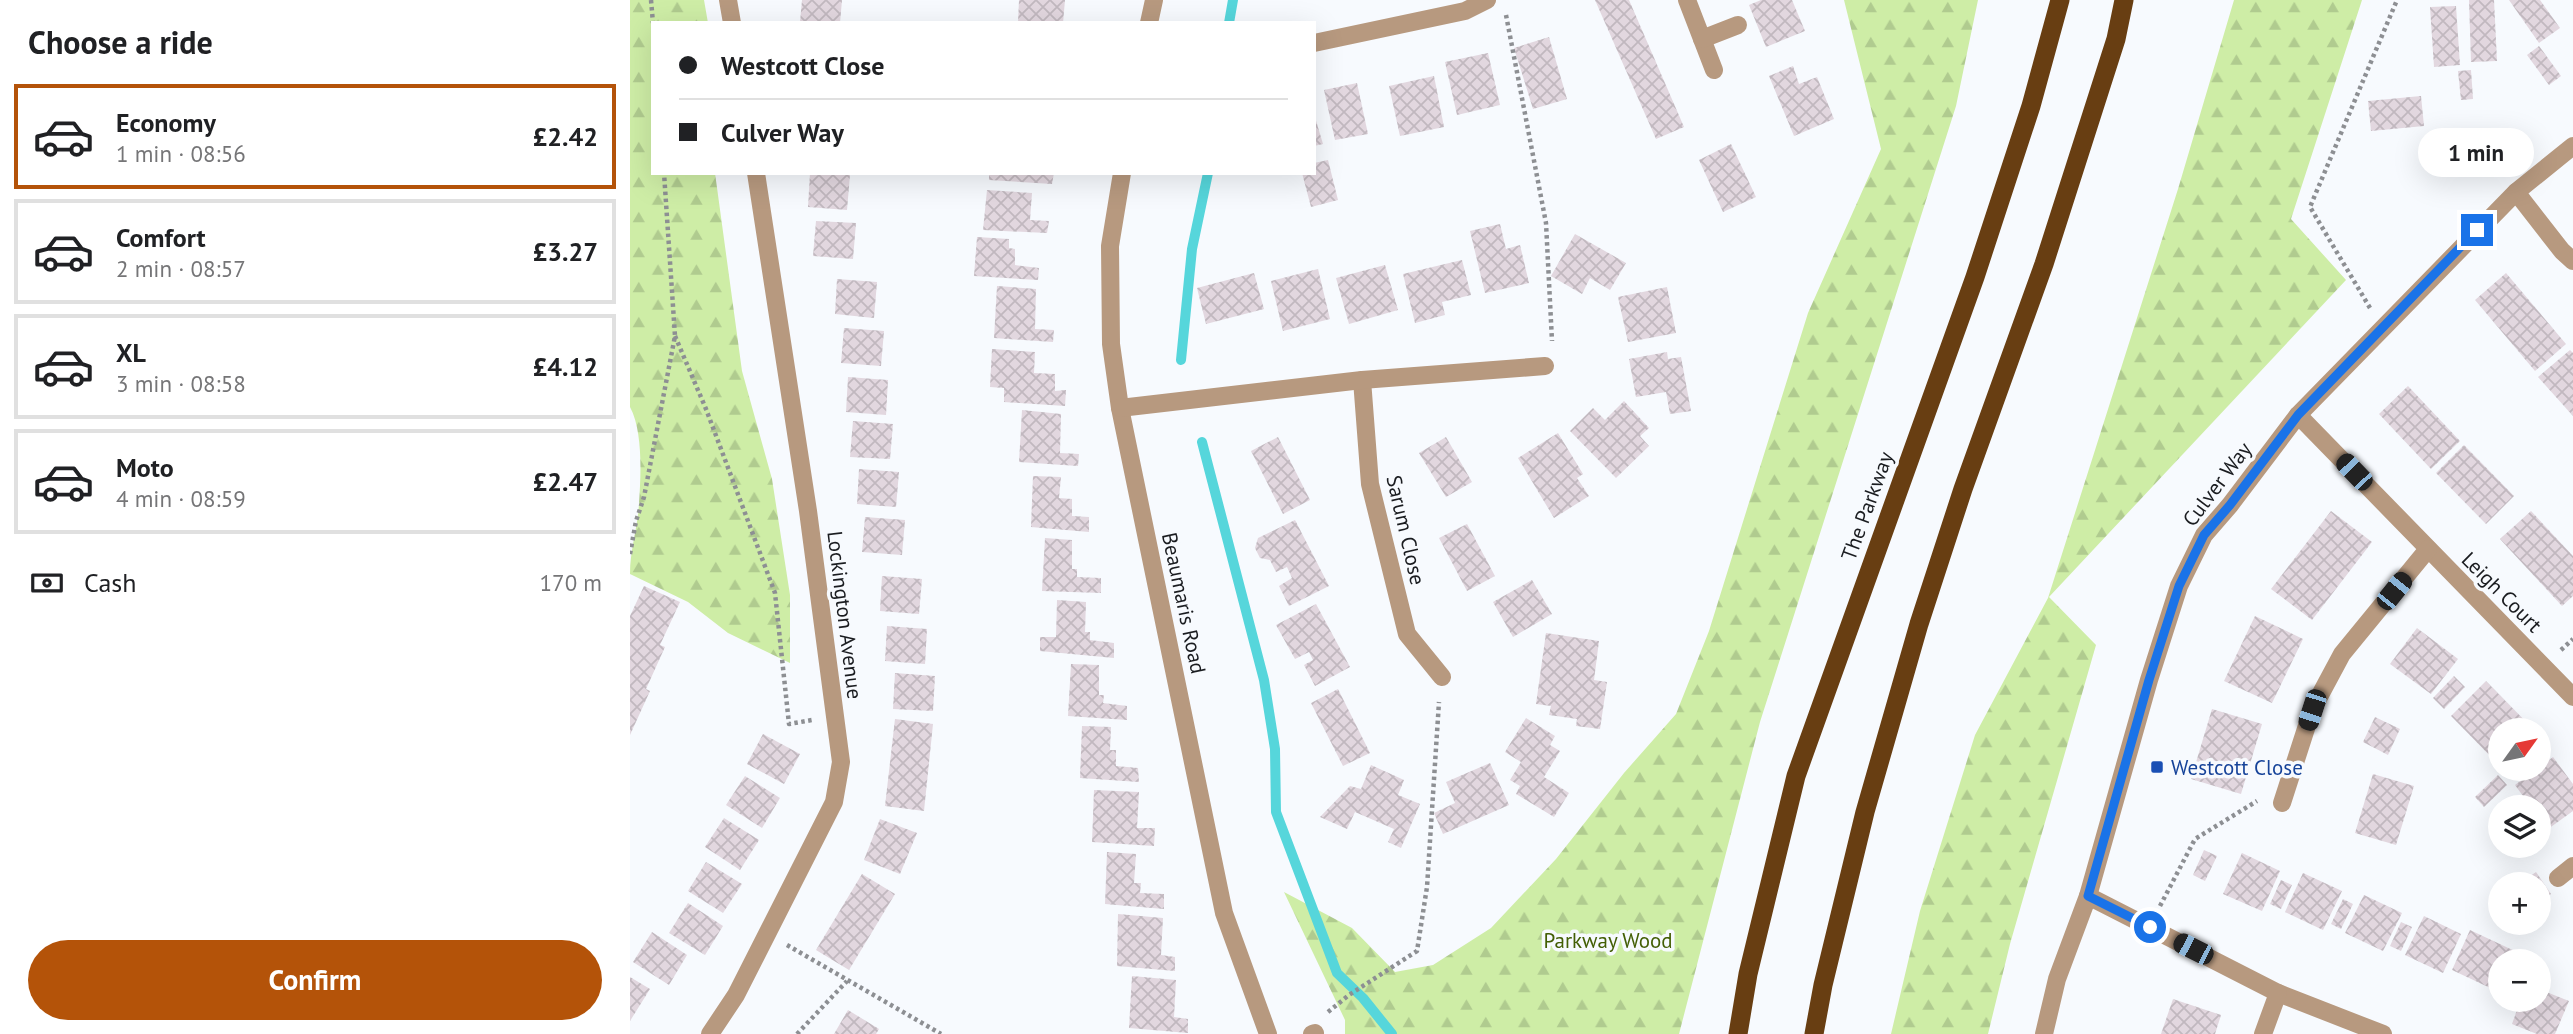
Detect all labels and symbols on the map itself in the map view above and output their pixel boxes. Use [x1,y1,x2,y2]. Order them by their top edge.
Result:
callout: 1 min [2419,128,2535,177]
route end [2461,214,2493,246]
street label: Culver Way [2177,436,2258,532]
street label: The Parkway [1835,448,1899,564]
car [2332,450,2377,494]
street label: Sarum Close [1380,473,1432,587]
street label: Lockington Avenue [821,530,869,700]
street label: Beaumaris Road [1156,530,1212,676]
street label: Leigh Court [2456,546,2548,638]
car [2373,568,2416,614]
car [2296,687,2329,733]
north arrow [2488,718,2552,780]
place label: Westcott Close [2171,754,2303,781]
marker: Westcott Close [2149,759,2165,775]
route start [2134,911,2166,943]
park label: Parkway Wood [1543,927,1673,954]
car [2170,930,2217,968]

